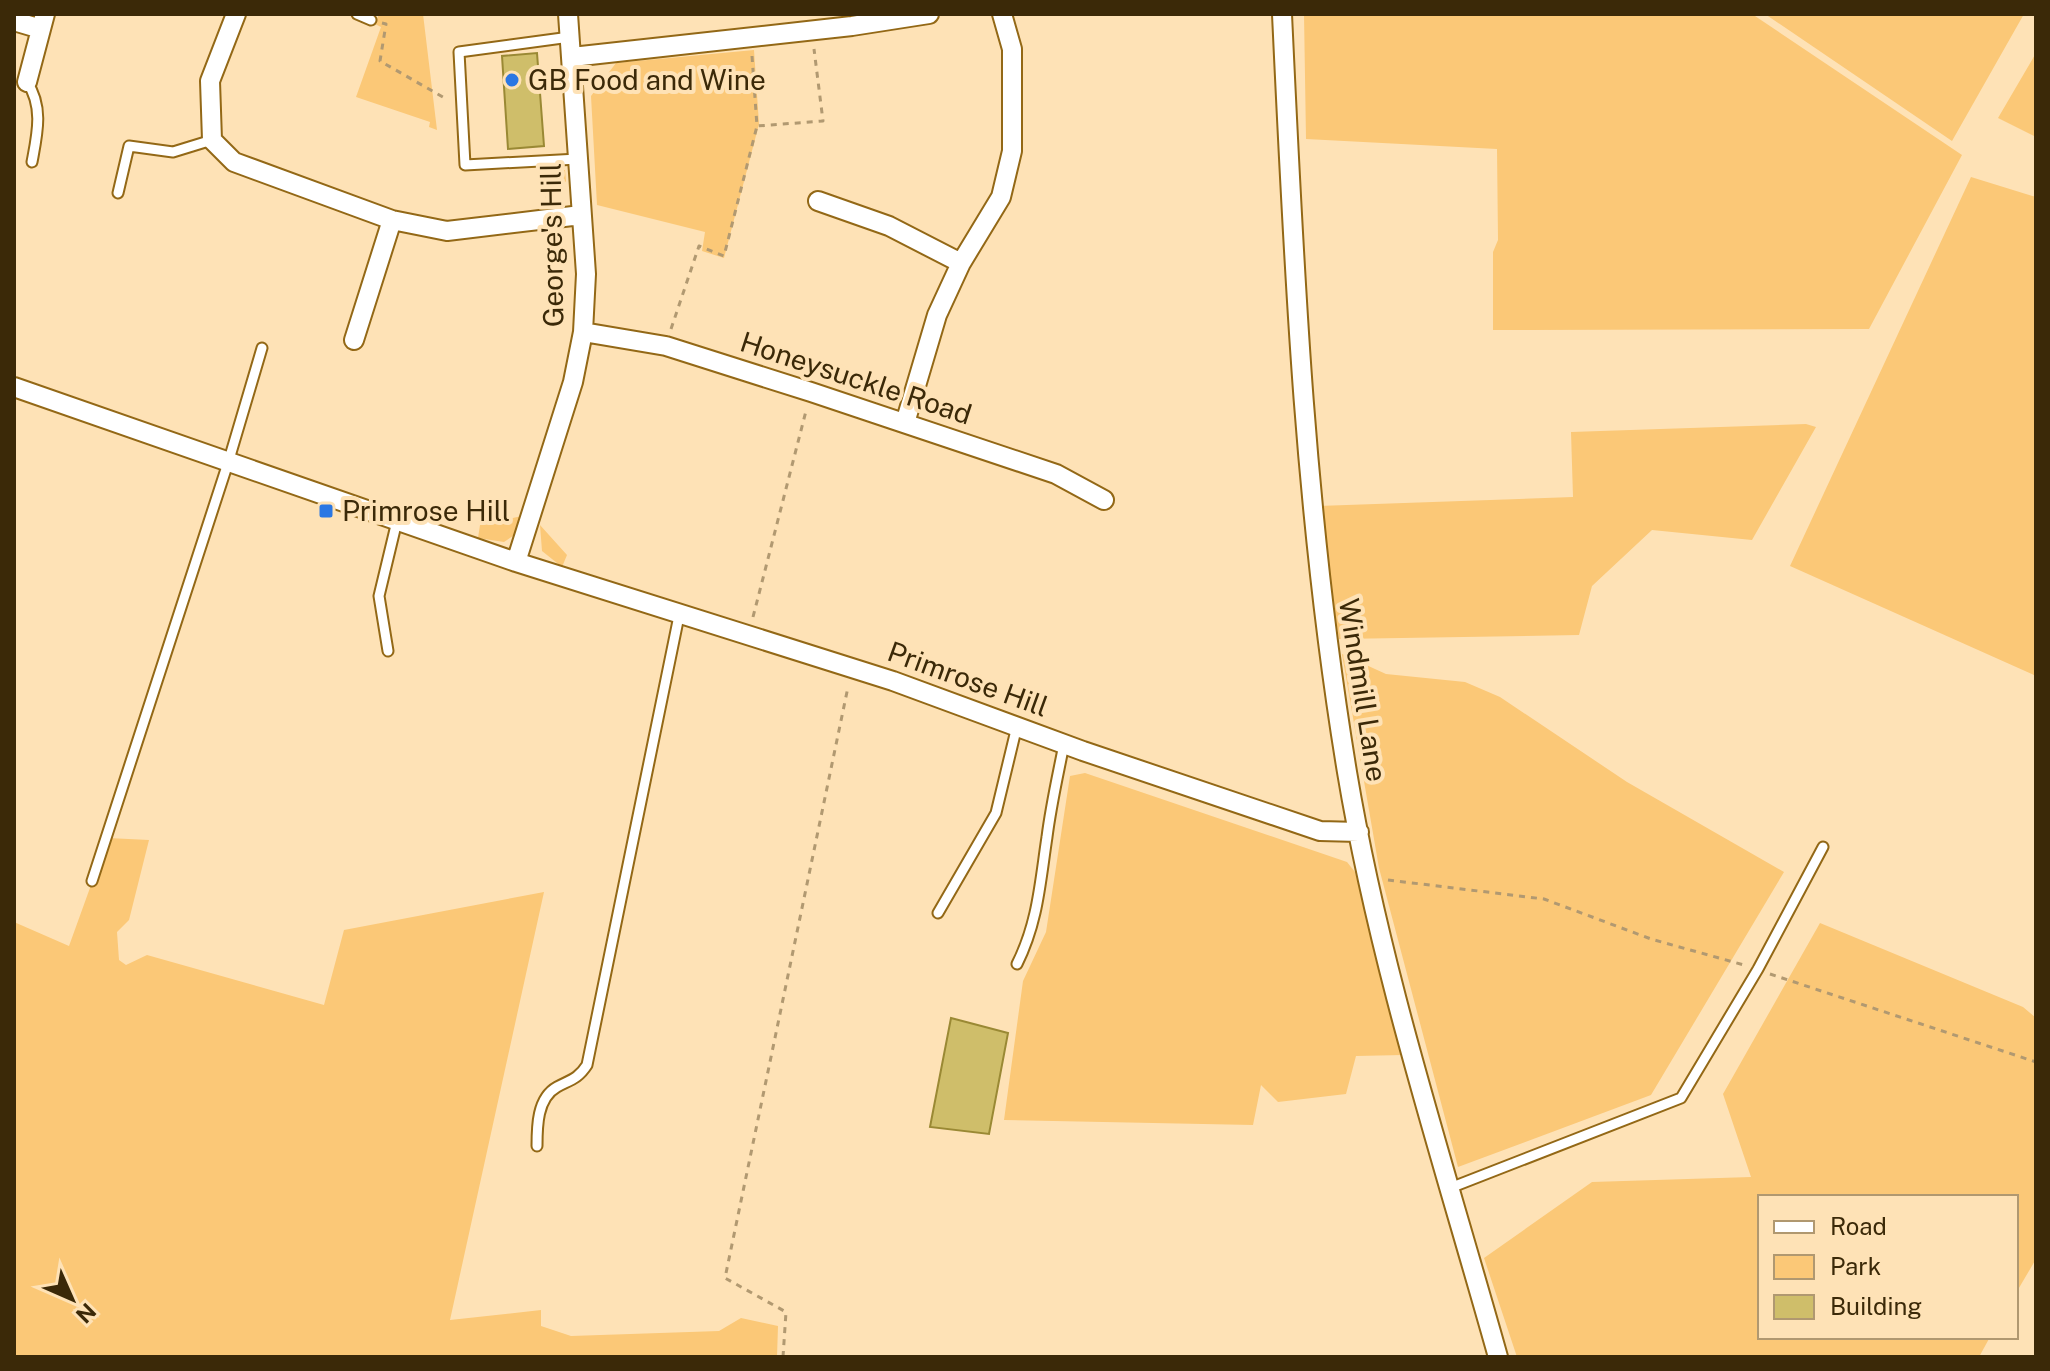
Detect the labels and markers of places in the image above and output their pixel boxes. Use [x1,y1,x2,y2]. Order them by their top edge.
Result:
place label: GB Food and Wine [528,63,766,96]
marker: GB Food and Wine [503,71,521,89]
place label: Primrose Hill [342,494,510,527]
marker: Primrose Hill [317,502,335,520]

